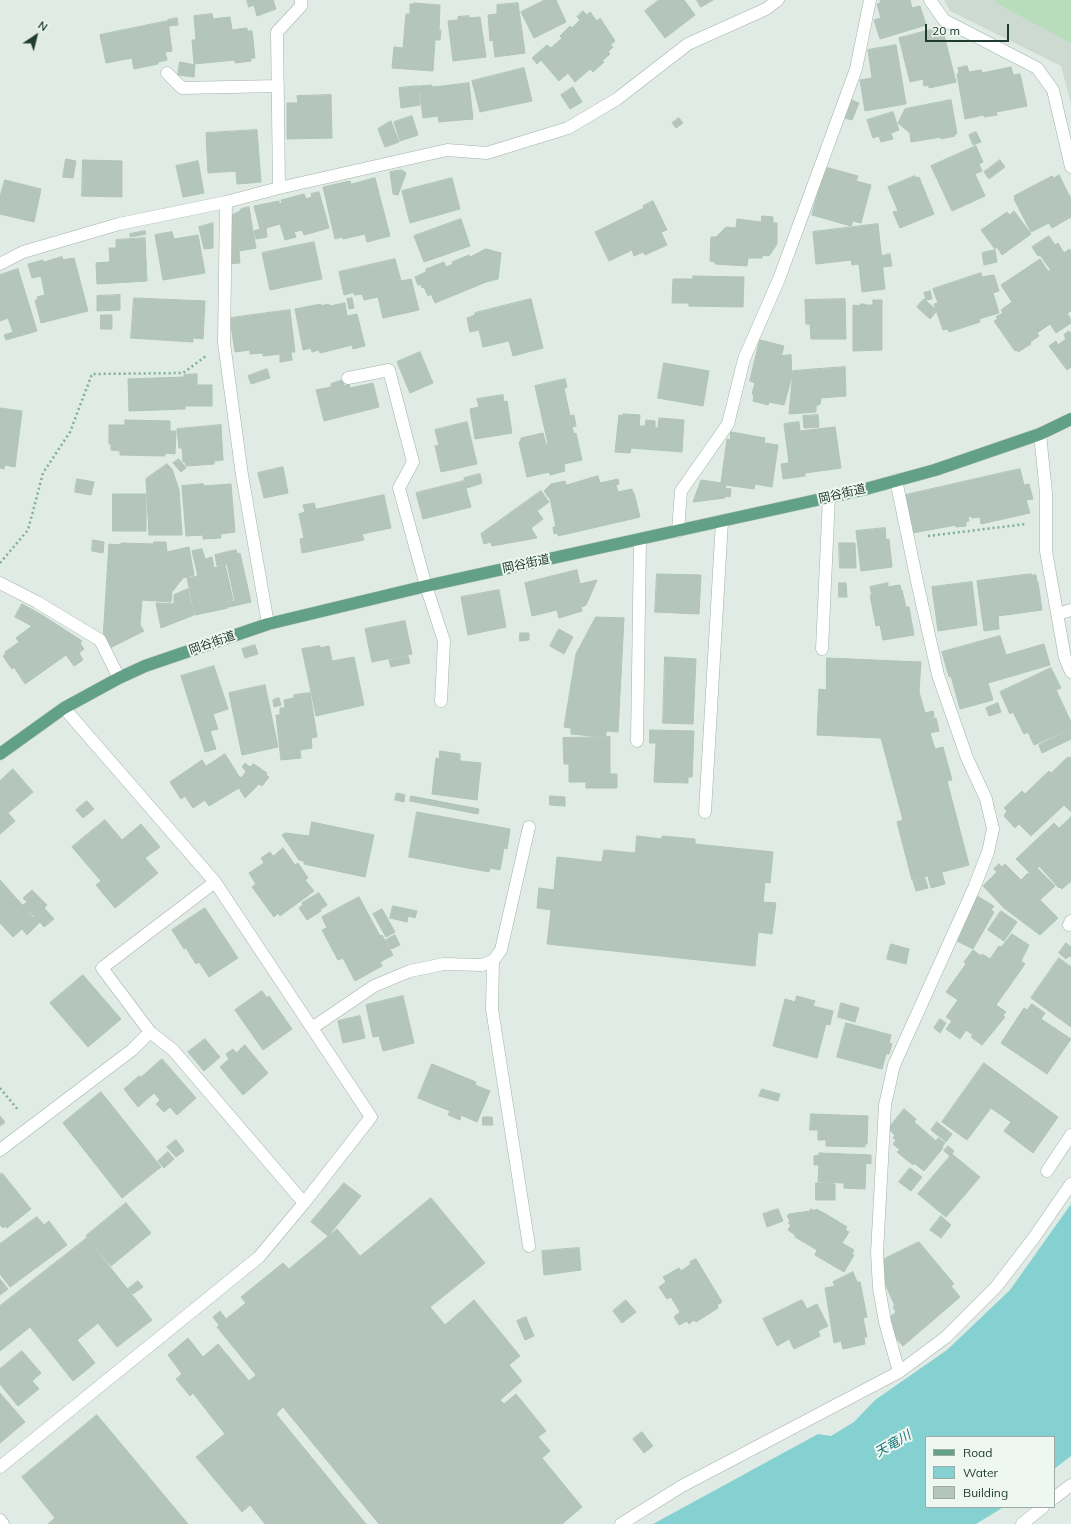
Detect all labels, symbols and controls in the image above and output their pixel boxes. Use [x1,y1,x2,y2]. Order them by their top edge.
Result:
north arrow [16,16,56,56]
scale bar [927,16,1011,42]
text: N [35,18,50,34]
text: 20 m [932,23,960,38]
street label: 岡谷街道 [817,482,867,506]
street label: 岡谷街道 [501,552,551,576]
street label: 岡谷街道 [187,628,237,658]
water label: 天竜川 [872,1427,914,1461]
legend [925,1436,1055,1508]
text: Road [963,1445,992,1460]
text: Water [963,1465,998,1480]
text: Building [963,1485,1008,1500]

